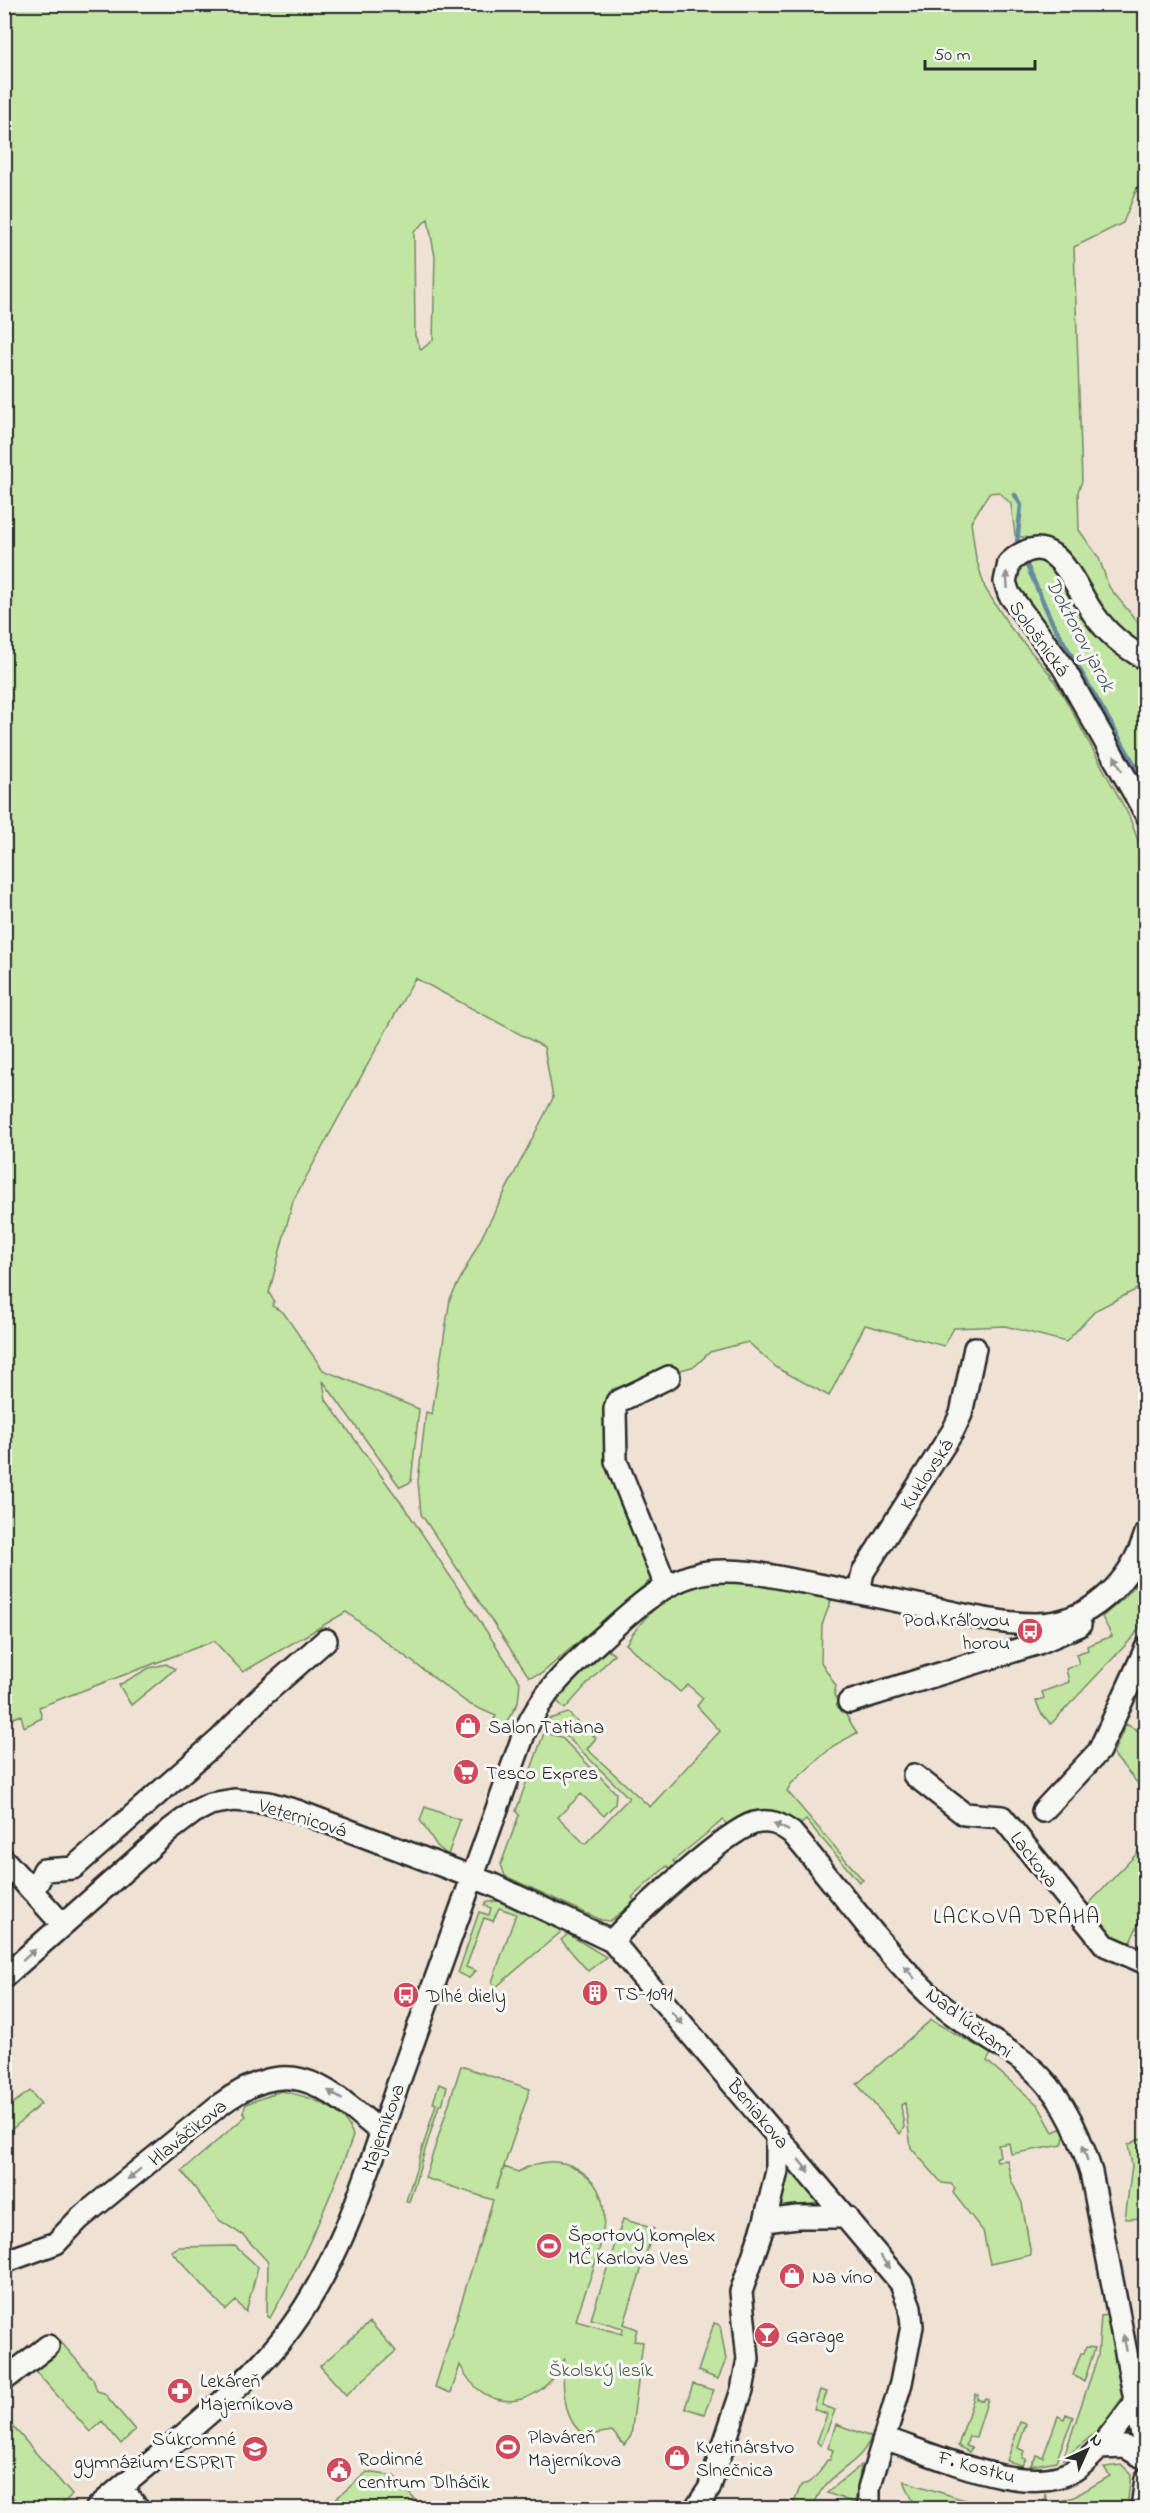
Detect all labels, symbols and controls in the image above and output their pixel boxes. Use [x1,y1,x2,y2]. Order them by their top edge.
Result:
scale bar [925,33,1034,71]
text: 50 m [934,43,971,69]
one-way arrow [1002,570,1012,589]
water label: Doktorov jarok [1037,573,1122,698]
street label: Sološnická [1000,595,1076,684]
one-way arrow [1113,754,1123,771]
street label: Kuklovská [894,1434,962,1517]
place label: Pod Kráľovou horou [903,1607,1010,1659]
bus stop icon: Pod Kráľovou horou [1015,1616,1045,1646]
shop icon: Salon Tatiana [453,1711,483,1741]
place label: Salon Tatiana [488,1714,604,1743]
supermarket icon: Tesco Expres [451,1757,481,1787]
place label: Tesco Expres [486,1760,598,1789]
street label: Veternicová [254,1792,350,1847]
one-way arrow [772,1822,789,1831]
street label: Lackova [1002,1826,1064,1895]
district label: LACKOVA DRÁHA [933,1902,1101,1933]
one-way arrow [21,1948,36,1962]
one-way arrow [902,1964,915,1980]
building icon: TS-1091 [580,1978,610,2008]
bus stop icon: Dlhé diely [391,1980,421,2010]
place label: TS-1091 [614,1981,673,2010]
street label: Nad lúčkami [919,1981,1018,2067]
place label: Dlhé diely [425,1983,506,2012]
one-way arrow [670,2010,683,2025]
street label: Beniakova [718,2072,795,2156]
street label: Majerníkova [355,2080,414,2178]
one-way arrow [327,2090,344,2101]
street label: Hlaváčikova [143,2093,234,2175]
one-way arrow [1080,2144,1089,2162]
one-way arrow [797,2158,810,2173]
one-way arrow [126,2168,142,2181]
place label: Športový komplex MČ Karlova Ves [568,2222,716,2274]
sports icon: Športový komplex MČ Karlova Ves [534,2231,564,2261]
one-way arrow [878,2254,890,2269]
shop icon: Na víno [777,2261,807,2291]
place label: Na víno [812,2264,873,2293]
bar icon: Garage [752,2320,782,2350]
place label: Garage [786,2323,844,2353]
one-way arrow [1120,2334,1129,2353]
park label: Školský lesík [549,2357,654,2386]
place label: Lekáreň Majerníkova [200,2368,293,2420]
pharmacy icon: Lekáreň Majerníkova [165,2376,195,2406]
north arrow [1057,2420,1117,2480]
place label: Plaváreň Majerníkova [528,2424,621,2476]
place label: Súkromné gymnázium ESPRIT [73,2426,236,2479]
text: N [1084,2428,1109,2453]
sports icon: Plaváreň Majerníkova [493,2432,523,2462]
school or university icon: Súkromné gymnázium ESPRIT [240,2434,270,2464]
place label: Kvetinárstvo Slnečnica [696,2434,795,2486]
shop icon: Kvetinárstvo Slnečnica [662,2443,692,2473]
street label: F. Kostku [933,2444,1018,2493]
place label: Rodinné centrum Dlháčik [358,2446,490,2498]
public building icon: Rodinné centrum Dlháčik [324,2455,354,2485]

